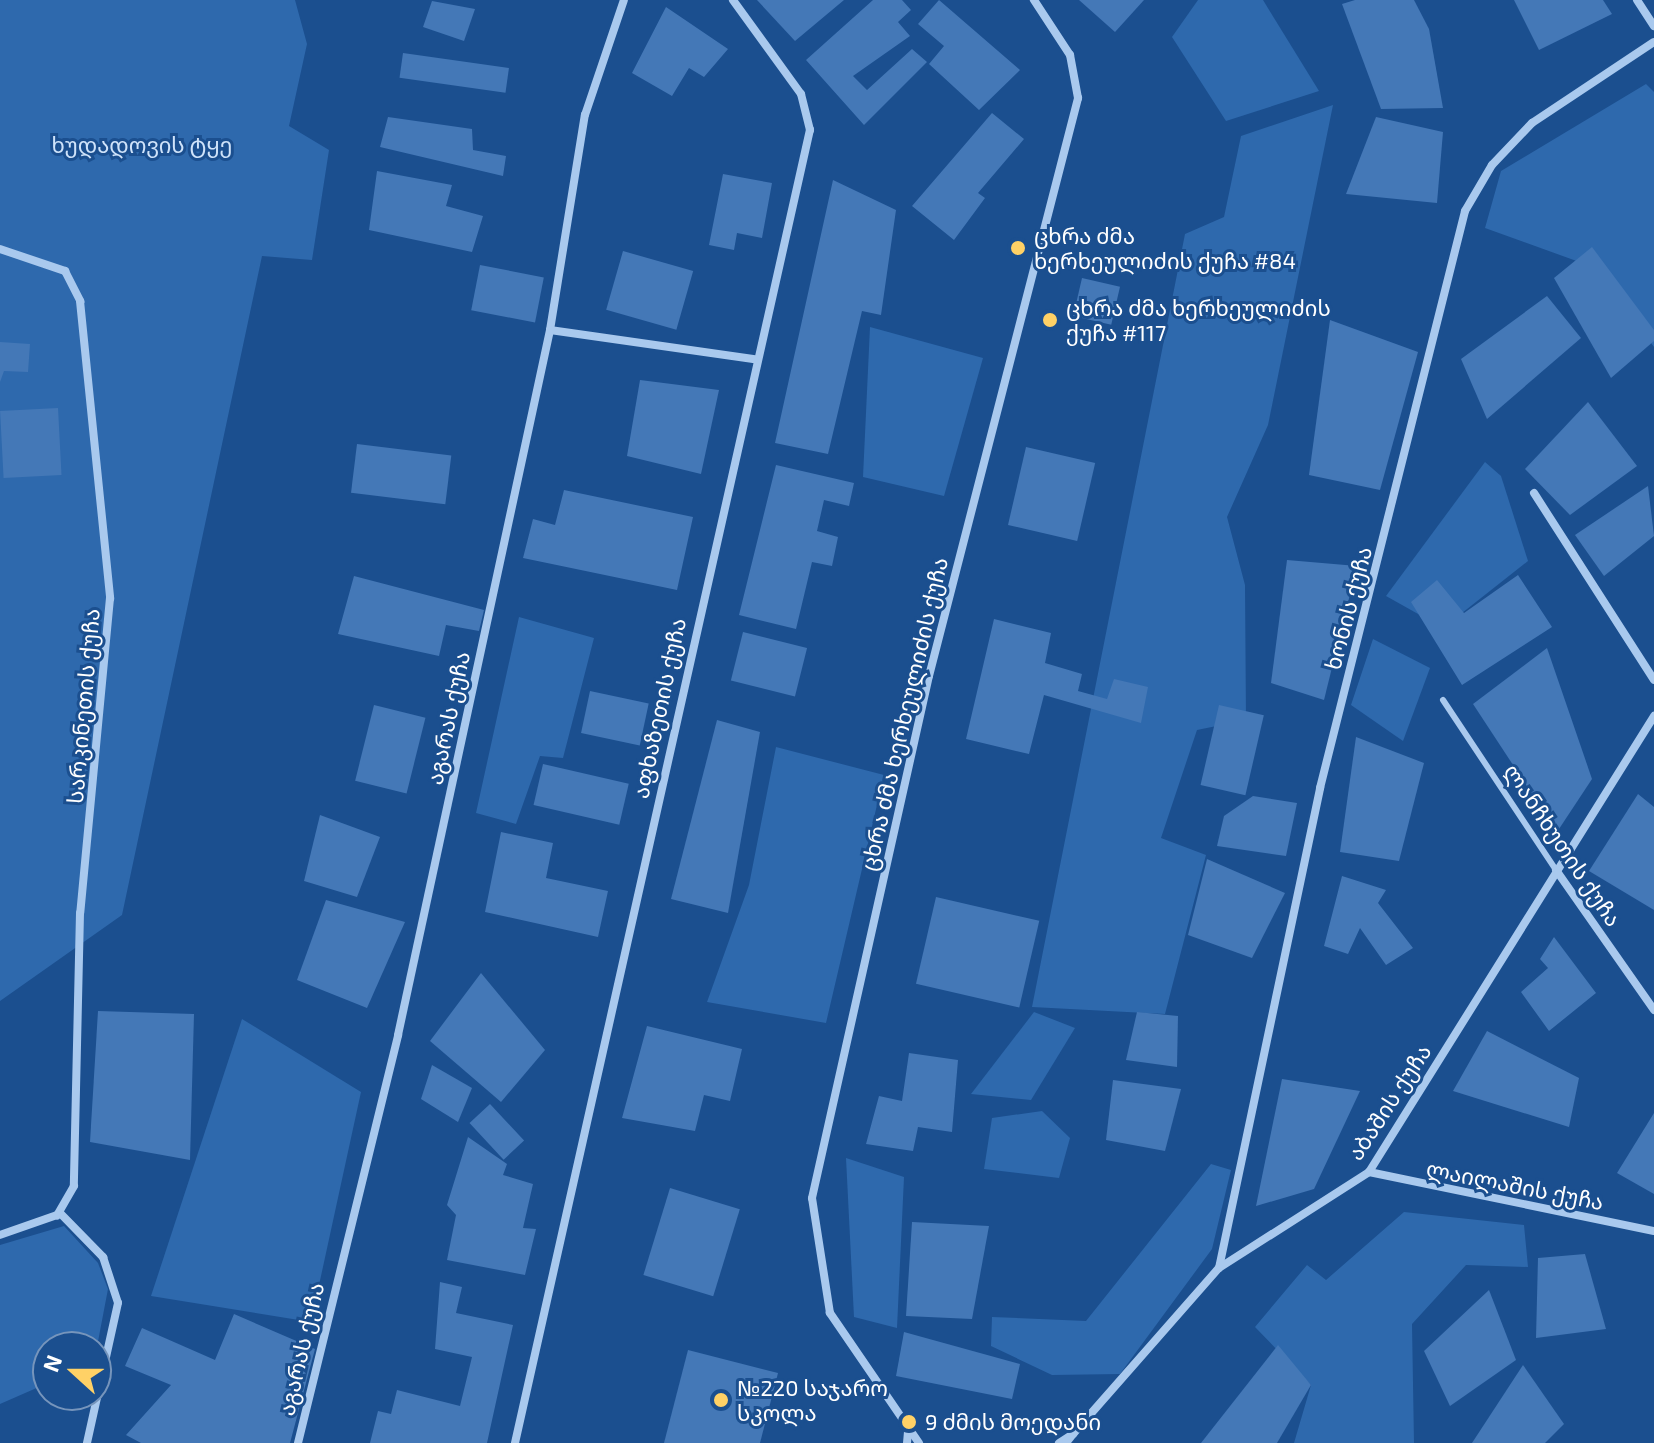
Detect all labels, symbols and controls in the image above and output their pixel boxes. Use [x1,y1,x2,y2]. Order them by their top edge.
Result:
park label: ხუდადოვის ტყე [51,132,233,158]
place label: ცხრა ძმა ხერხეულიძის ქუჩა #84 [1034,222,1296,274]
marker: ცხრა ძმა ხერხეულიძის ქუჩა #84 [1009,239,1027,257]
place label: ცხრა ძმა ხერხეულიძის ქუჩა #117 [1066,294,1331,346]
marker: ცხრა ძმა ხერხეულიძის ქუჩა #117 [1041,311,1059,329]
street label: ხონის ქუჩა [1319,543,1377,673]
street label: ცხრა ძმა ხერხეულიძის ქუჩა [855,555,953,873]
street label: სარკინეთის ქუჩა [61,607,105,805]
street label: აფხაზეთის ქუჩა [627,615,691,801]
street label: აგარას ქუჩა [421,649,475,787]
street label: ლანჩხუთის ქუჩა [1499,759,1627,931]
street label: აბაშის ქუჩა [1342,1039,1436,1165]
street label: ლაილაშის ქუჩა [1424,1155,1606,1215]
street label: აგარას ქუჩა [273,1280,329,1418]
north arrow [32,1331,112,1411]
text: N [36,1351,66,1375]
place label: №220 საჯარო სკოლა [737,1374,888,1426]
marker: №220 საჯარო სკოლა [712,1391,730,1409]
place label: 9 ძმის მოედანი [925,1409,1101,1435]
marker: 9 ძმის მოედანი [900,1413,918,1431]

